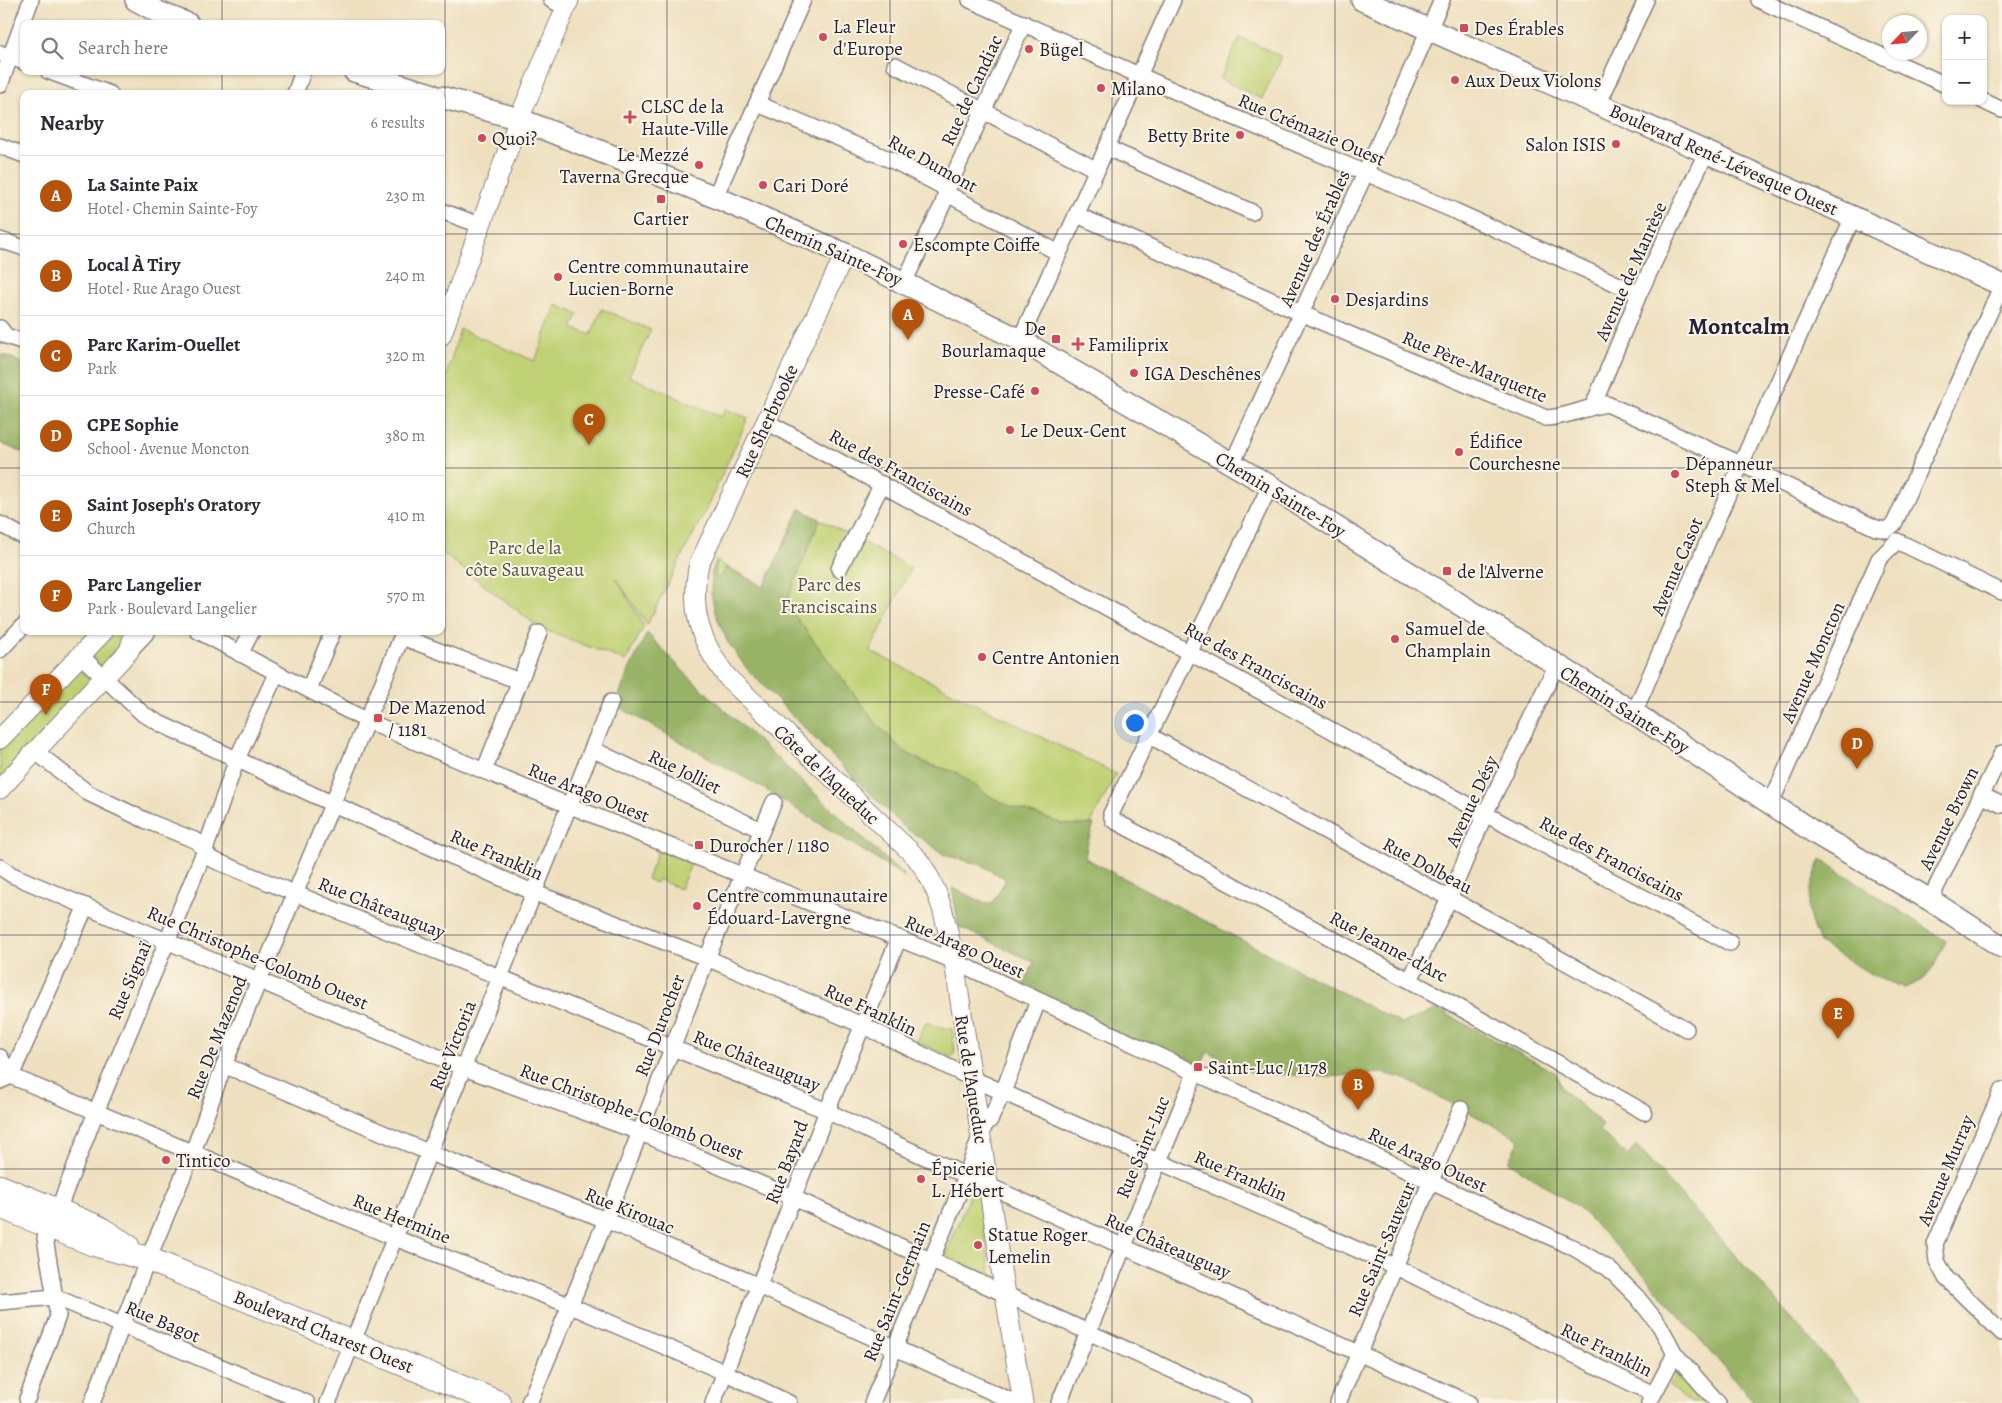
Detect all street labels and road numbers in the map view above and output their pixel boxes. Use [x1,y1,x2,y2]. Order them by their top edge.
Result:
street label: Rue de Candiac [935,31,1009,150]
street label: Rue Crémazie Ouest [1234,87,1389,173]
street label: Boulevard René-Lévesque Ouest [1605,98,1842,222]
street label: Rue Dumont [883,128,982,199]
street label: Avenue des Érables [1273,166,1357,312]
street label: Avenue de Manrèse [1588,198,1673,346]
street label: Chemin Sainte-Foy [761,209,907,293]
street label: Rue Père-Marquette [1398,325,1551,409]
street label: Rue Sherbrooke [729,360,805,482]
street label: Rue des Franciscains [824,423,977,523]
street label: Chemin Sainte-Foy [1210,446,1351,544]
street label: Avenue Casot [1644,513,1709,620]
street label: Avenue Moncton [1774,598,1851,728]
street label: Rue des Franciscains [1179,616,1332,716]
street label: Chemin Sainte-Foy [1555,660,1695,760]
street label: Côte de l'Aqueduc [768,719,885,831]
street label: Rue Jolliet [644,743,725,801]
street label: Avenue Désy [1439,751,1505,852]
street label: Rue Arago Ouest [524,757,653,829]
street label: Avenue Brown [1912,763,1985,875]
street label: Rue des Franciscains [1535,810,1689,908]
street label: Rue Franklin [446,823,547,887]
street label: Rue Dolbeau [1378,831,1478,901]
street label: Rue Châteauguay [314,871,450,945]
street label: Rue Christophe-Colomb Ouest [143,900,372,1016]
street label: Rue Jeanne-d'Arc [1325,905,1452,989]
street label: Rue Arago Ouest [900,909,1029,985]
street label: Rue Signaï [102,937,158,1024]
street label: Rue Durocher [628,970,691,1080]
street label: Rue De Mazenod [180,971,254,1103]
street label: Rue Franklin [820,977,921,1043]
street label: Rue Victoria [423,996,483,1094]
street label: Rue de l'Aqueduc [948,1013,994,1145]
street label: Rue Châteauguay [689,1024,825,1098]
street label: Rue Christophe-Colomb Ouest [516,1057,747,1167]
street label: Rue Saint-Luc [1110,1092,1176,1203]
street label: Avenue Murray [1911,1111,1981,1231]
street label: Rue Bayard [759,1116,815,1208]
street label: Rue Arago Ouest [1364,1121,1491,1199]
street label: Rue Franklin [1190,1144,1291,1208]
street label: Rue Saint-Sauveur [1342,1178,1422,1321]
street label: Rue Kirouac [581,1181,678,1241]
street label: Rue Hermine [349,1188,454,1250]
street label: Rue Châteauguay [1101,1207,1235,1285]
street label: Rue Saint-Germain [857,1217,937,1366]
street label: Boulevard Charest Ouest [230,1284,418,1380]
street label: Rue Bagot [121,1295,204,1349]
street label: Rue Franklin [1556,1316,1657,1383]

